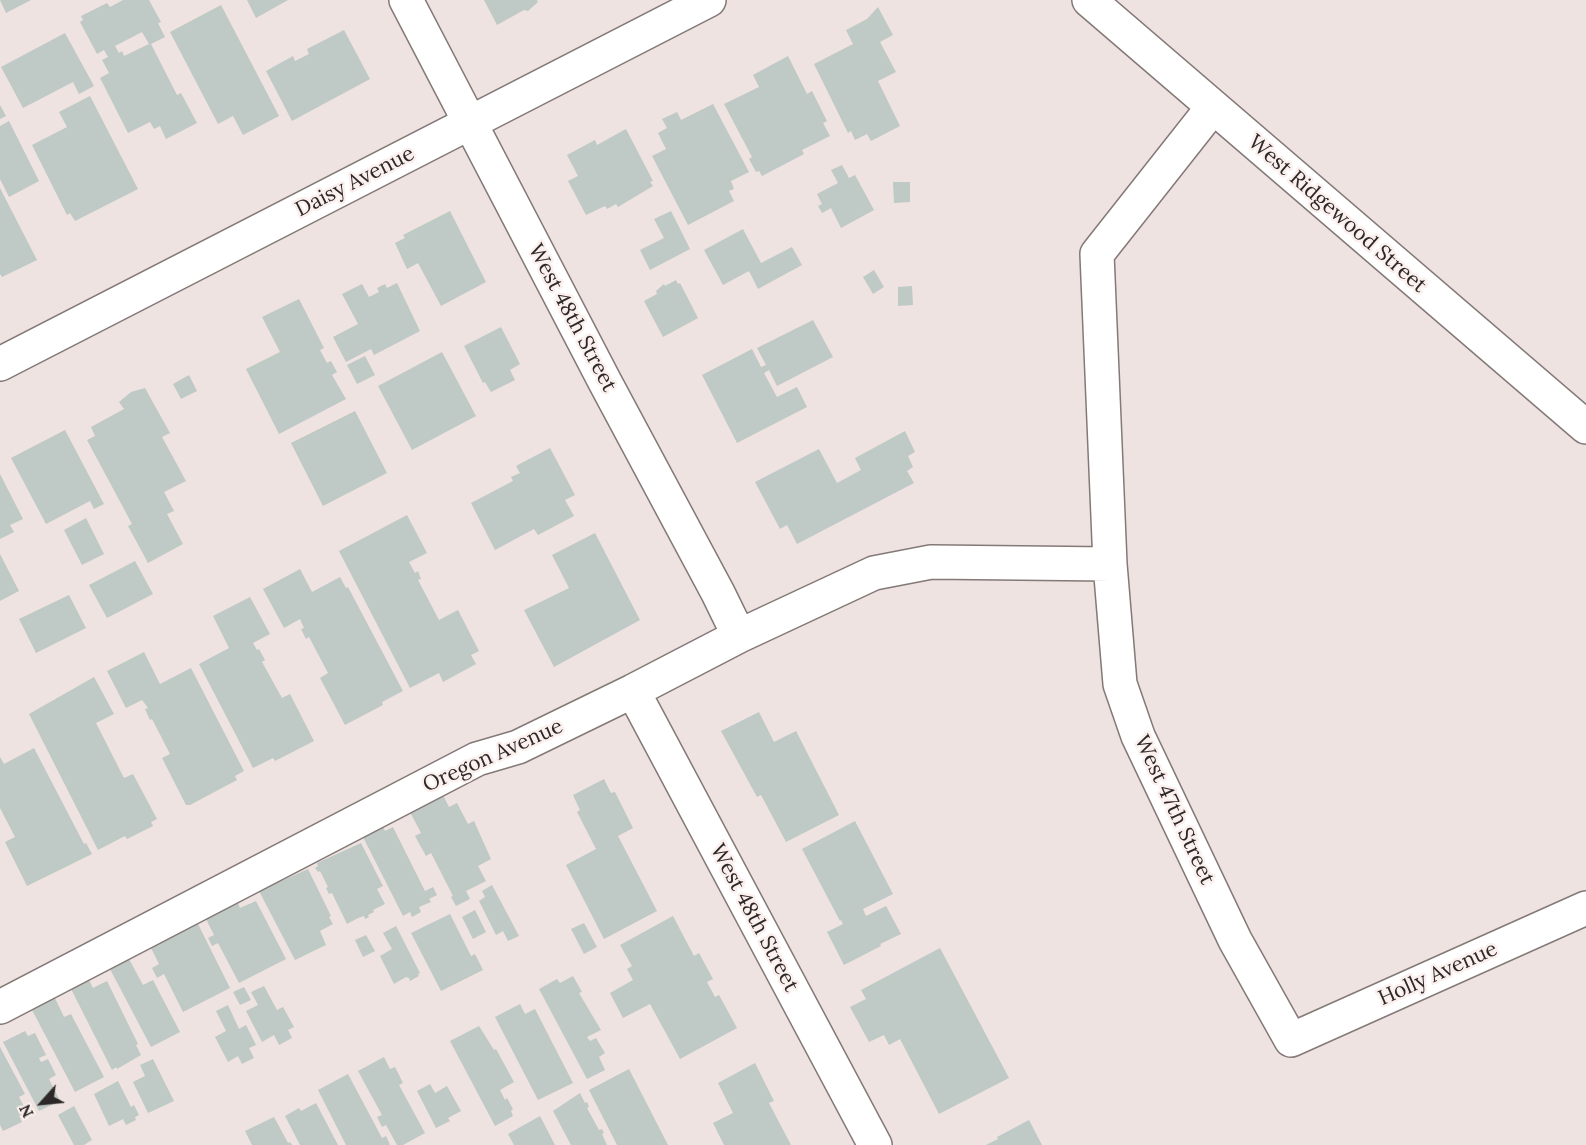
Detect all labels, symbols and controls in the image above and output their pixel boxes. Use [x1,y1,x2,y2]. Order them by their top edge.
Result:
street label: West Ridgewood Street [1243,130,1431,298]
street label: Daisy Avenue [291,141,419,223]
street label: West 48th Street [522,240,622,396]
street label: Oregon Avenue [419,714,567,798]
street label: West 47th Street [1128,731,1220,889]
street label: West 48th Street [704,840,804,996]
street label: Holly Avenue [1375,937,1501,1011]
north arrow [12,1073,72,1133]
text: N [14,1101,38,1121]

